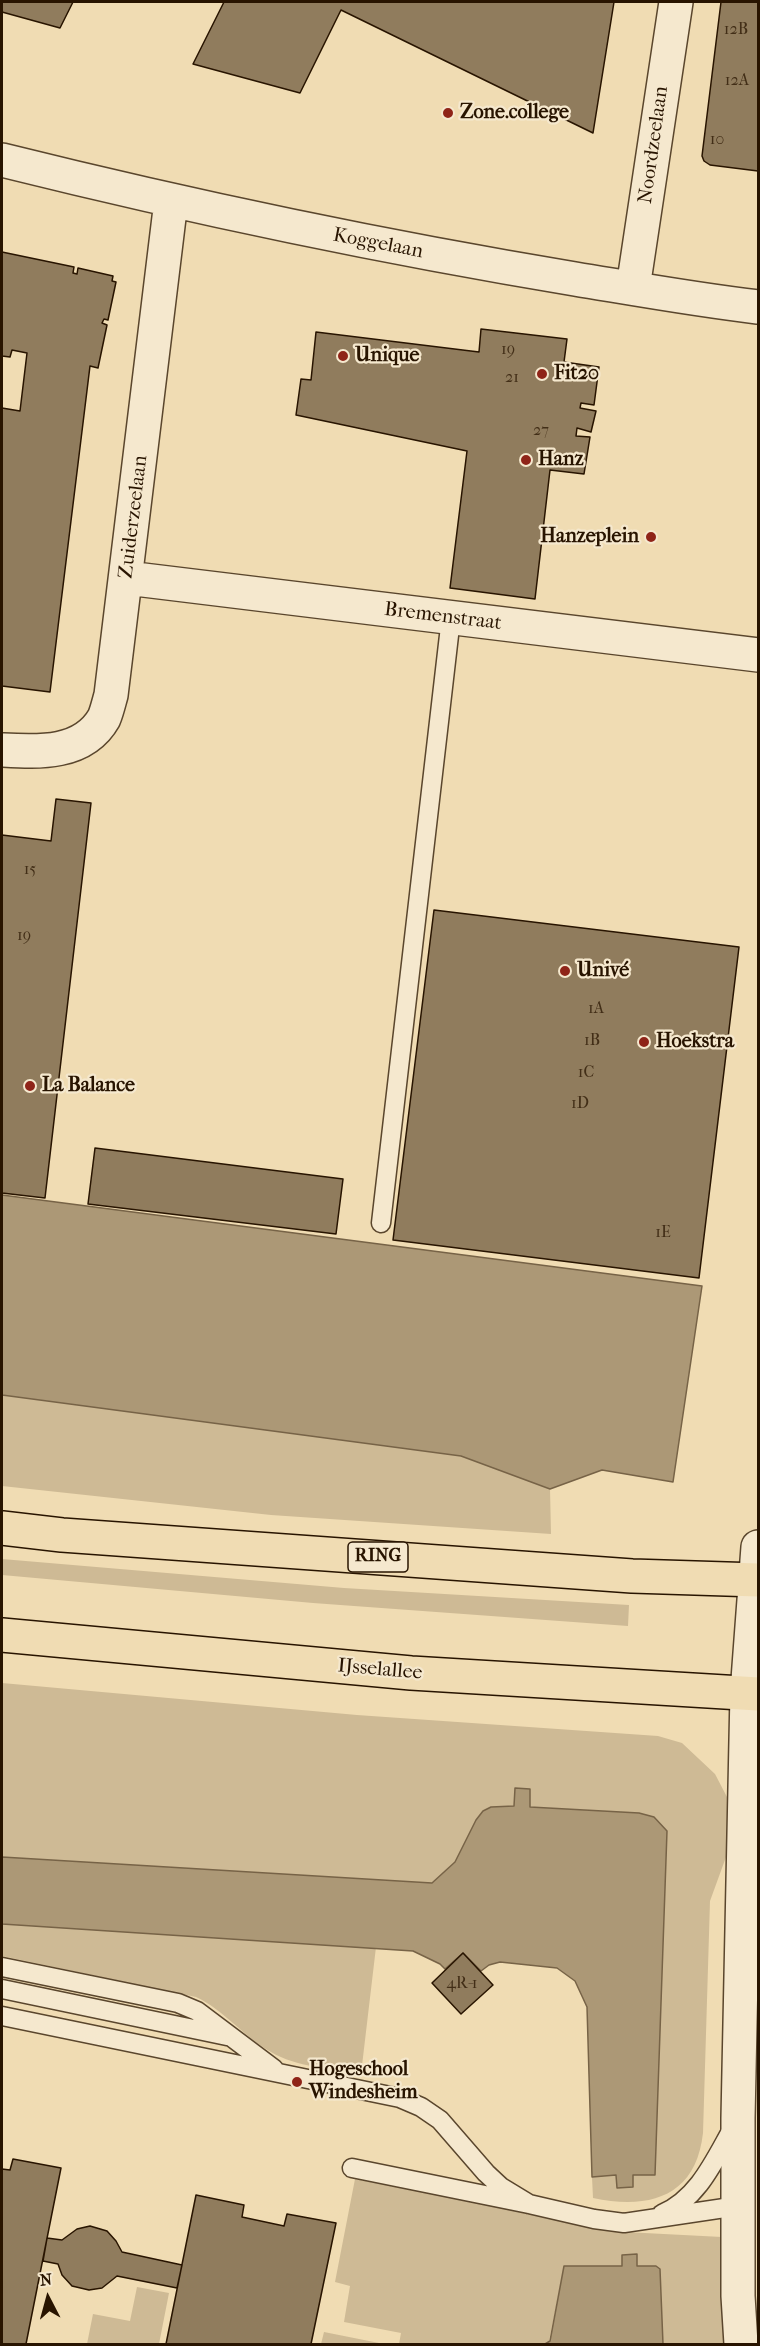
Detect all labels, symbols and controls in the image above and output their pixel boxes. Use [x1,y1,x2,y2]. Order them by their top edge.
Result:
house number: 12B [724,20,748,40]
house number: 12A [725,71,749,91]
street label: Noordzeelaan [634,85,674,205]
place label: Zone.college [460,101,569,125]
marker: Zone.college [441,106,455,120]
house number: 10 [710,130,724,150]
street label: Koggelaan [331,224,425,264]
house number: 19 [501,340,515,360]
place label: Unique [355,344,419,368]
marker: Unique [336,349,350,363]
place label: Fit20 [554,362,599,386]
marker: Fit20 [535,367,549,381]
house number: 21 [505,368,519,388]
house number: 27 [533,421,549,441]
place label: Hanz [538,448,584,472]
marker: Hanz [519,453,533,467]
street label: Zuiderzeelaan [115,454,153,580]
place label: Hanzeplein [540,525,639,549]
marker: Hanzeplein [644,530,658,544]
street label: Bremenstraat [383,598,503,636]
house number: 15 [24,860,36,880]
house number: 19 [17,926,31,946]
place label: Univé [577,959,629,983]
marker: Univé [558,964,572,978]
house number: 1A [588,999,604,1019]
place label: Hoekstra [656,1030,734,1054]
house number: 1B [584,1031,600,1051]
marker: Hoekstra [637,1035,651,1049]
house number: 1C [578,1063,594,1083]
place label: La Balance [42,1074,135,1098]
marker: La Balance [23,1079,37,1093]
house number: 1D [571,1094,589,1114]
house number: 1E [655,1223,671,1243]
road number: RING [348,1542,408,1572]
street label: IJsselallee [337,1654,423,1686]
house number: 4R-1 [447,1974,477,1994]
place label: Hogeschool Windesheim [309,2058,418,2105]
marker: Hogeschool Windesheim [290,2075,304,2089]
north arrow [18,2268,78,2328]
text: N [39,2270,53,2290]

